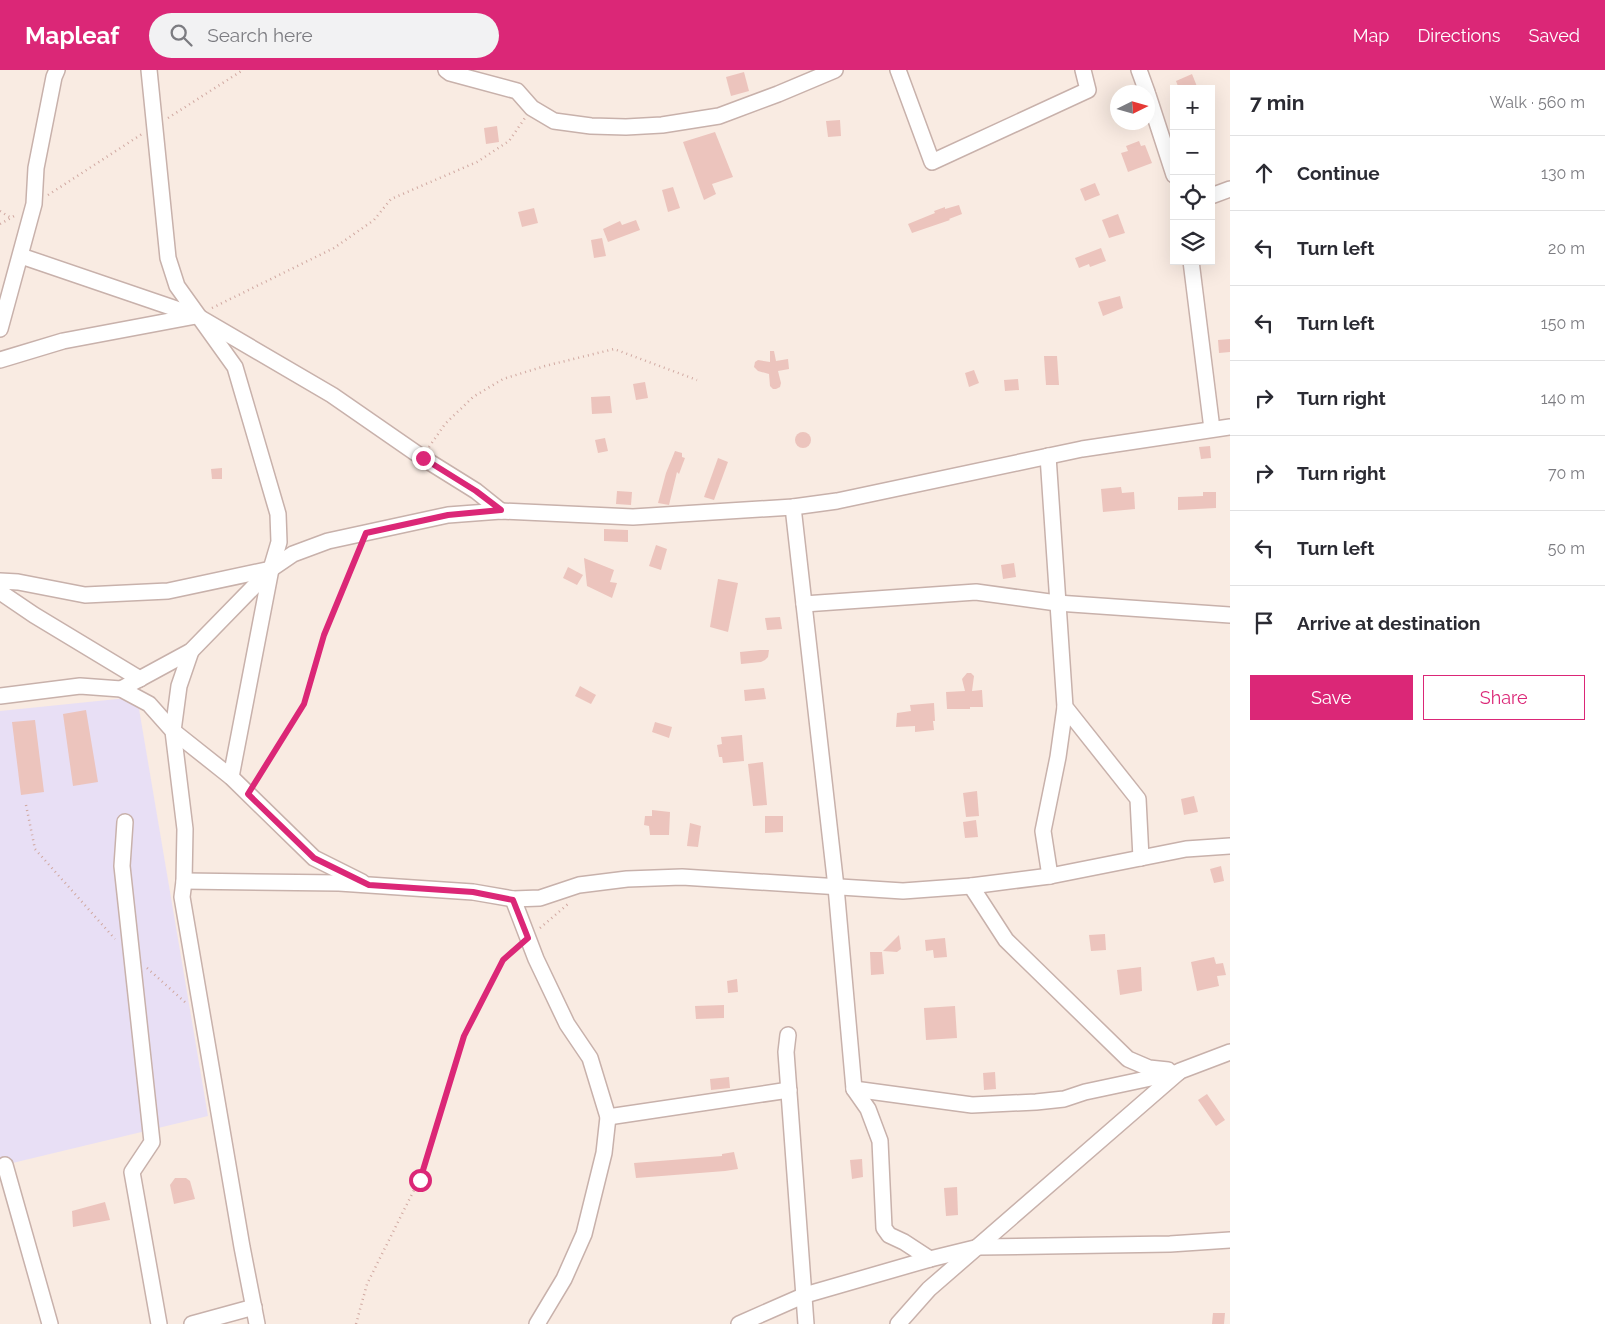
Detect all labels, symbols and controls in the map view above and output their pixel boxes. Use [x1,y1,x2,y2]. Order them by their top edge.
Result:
search box [149,13,499,58]
text: Mapleaf [25,21,119,50]
icon: search [167,21,195,49]
text: Search here [207,24,313,46]
text: Map [1353,25,1389,46]
text: Directions [1417,25,1501,46]
text: Saved [1529,25,1580,46]
north arrow [1110,85,1155,130]
map controls [1170,85,1215,265]
button: + [1170,85,1215,130]
text: 7 min [1250,90,1304,115]
text: Walk · 560 m [1489,93,1585,112]
button: − [1170,130,1215,175]
icon: ahead [1250,159,1278,187]
text: Continue [1297,162,1380,184]
text: 130 m [1541,164,1585,183]
button: locate [1170,175,1215,220]
button: layers [1170,220,1215,265]
icon: left [1250,234,1278,262]
text: Turn left [1297,237,1374,259]
text: 20 m [1548,239,1585,258]
icon: left [1250,309,1278,337]
text: Turn left [1297,312,1374,334]
text: 150 m [1541,314,1585,333]
icon: right [1250,384,1278,412]
text: Turn right [1297,387,1386,409]
text: 140 m [1541,389,1585,408]
route end [412,447,435,470]
icon: right [1250,459,1278,487]
text: Turn right [1297,462,1386,484]
text: 70 m [1548,464,1585,483]
icon: left [1250,534,1278,562]
text: Turn left [1297,537,1374,559]
text: 50 m [1548,539,1585,558]
icon: arrive [1250,609,1278,637]
text: Arrive at destination [1297,612,1481,634]
button: Save [1250,675,1413,720]
button: Share [1423,675,1585,720]
route start [409,1169,432,1192]

